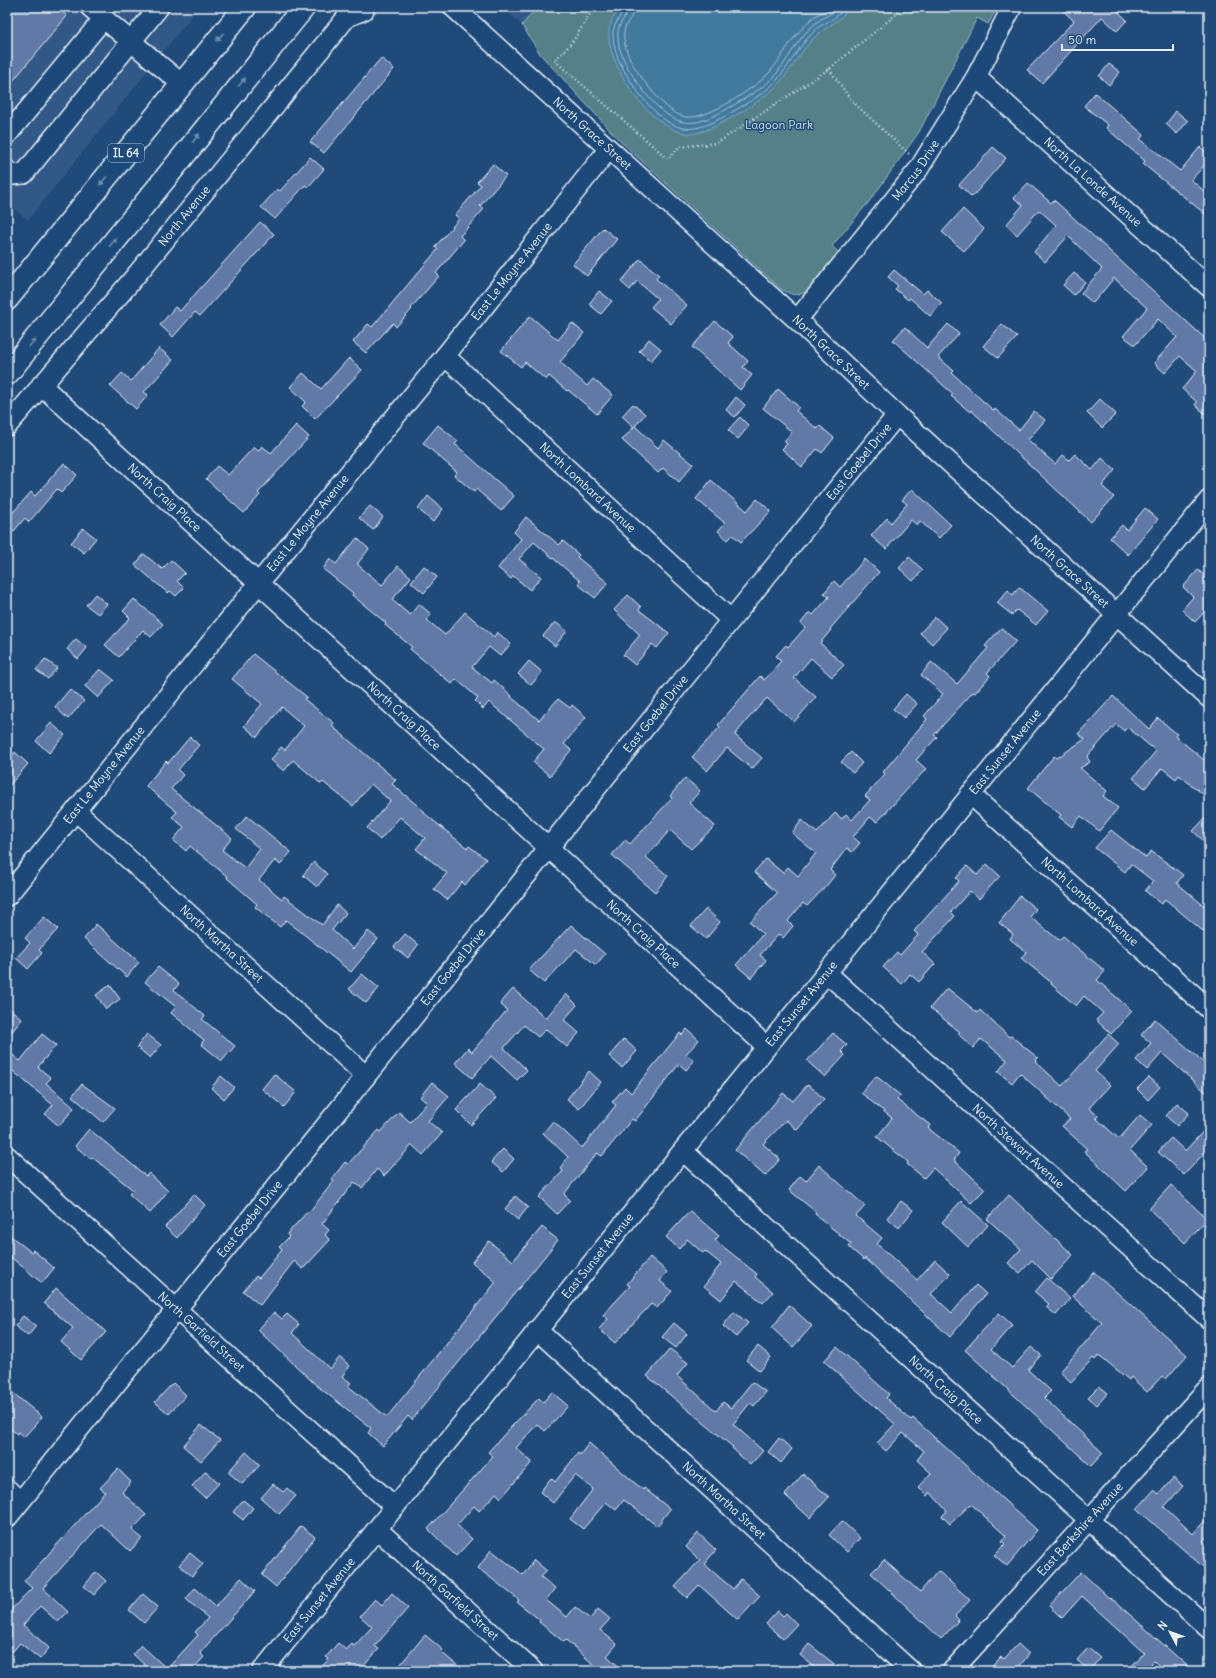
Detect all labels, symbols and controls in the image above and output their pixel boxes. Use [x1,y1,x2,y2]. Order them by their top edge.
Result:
scale bar [1062,26,1173,52]
one-way arrow [216,32,225,43]
text: 50 m [1068,32,1097,47]
one-way arrow [237,76,246,87]
street label: North Grace Street [550,94,635,173]
park label: Lagoon Park [745,117,813,132]
one-way arrow [192,132,201,143]
street label: North La Londe Avenue [1041,134,1145,230]
street label: Marcus Drive [888,137,942,203]
road number: IL 64 [108,144,144,162]
one-way arrow [98,176,107,187]
street label: North Avenue [155,182,213,249]
street label: East Le Moyne Avenue [468,219,555,323]
one-way arrow [109,236,117,247]
street label: North Grace Street [790,312,873,392]
one-way arrow [27,338,36,349]
street label: East Goebel Drive [823,420,894,503]
street label: North Lombard Avenue [537,439,639,535]
street label: North Craig Place [125,460,205,535]
street label: East Le Moyne Avenue [263,471,352,575]
street label: North Grace Street [1027,532,1112,611]
street label: East Goebel Drive [620,672,691,756]
street label: North Craig Place [364,678,444,753]
street label: East Sunset Avenue [966,706,1044,797]
street label: East Le Moyne Avenue [60,723,148,827]
street label: North Lombard Avenue [1038,854,1142,949]
street label: North Craig Place [604,896,684,971]
street label: North Martha Street [177,902,267,985]
street label: East Goebel Drive [417,925,488,1009]
street label: East Sunset Avenue [762,958,840,1049]
street label: North Stewart Avenue [969,1100,1068,1191]
street label: East Goebel Drive [214,1177,285,1260]
street label: East Sunset Avenue [558,1210,637,1301]
street label: North Garfield Street [155,1288,248,1374]
street label: North Craig Place [906,1352,986,1427]
street label: North Martha Street [679,1458,769,1542]
street label: East Berkshire Avenue [1034,1479,1126,1579]
street label: East Sunset Avenue [280,1554,358,1646]
street label: North Garfield Street [409,1557,502,1643]
north arrow [1150,1612,1190,1652]
text: N [1155,1618,1170,1633]

